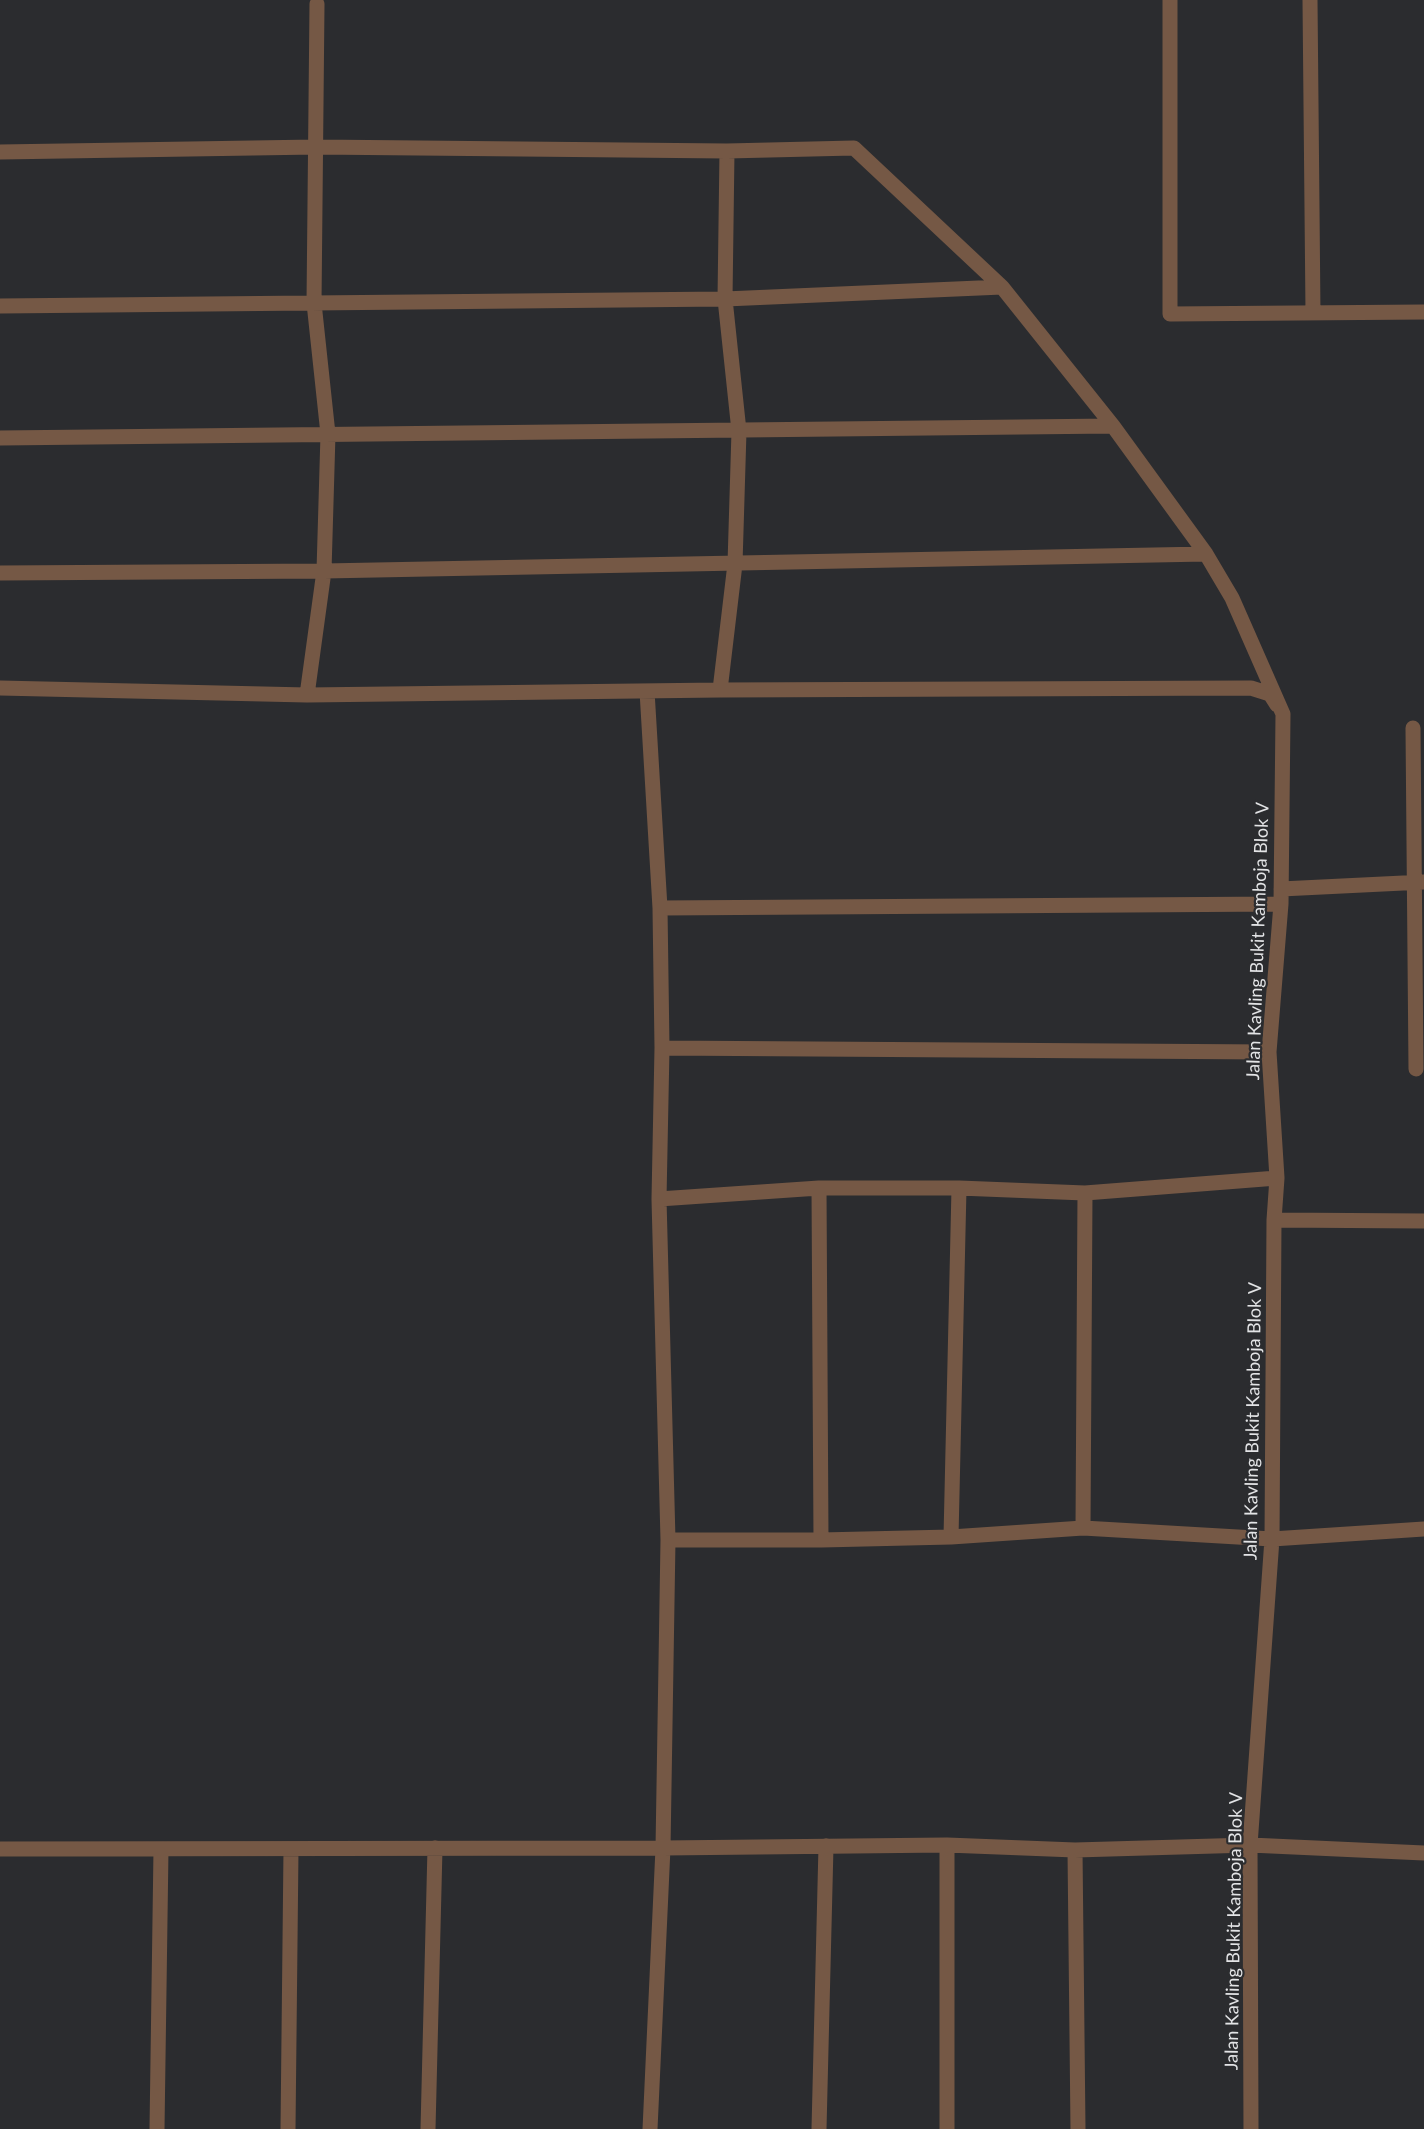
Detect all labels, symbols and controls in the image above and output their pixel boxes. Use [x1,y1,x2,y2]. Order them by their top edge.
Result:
street label: Jalan Kavling Bukit Kamboja Blok V [1242,802,1274,1080]
street label: Jalan Kavling Bukit Kamboja Blok V [1240,1282,1266,1560]
street label: Jalan Kavling Bukit Kamboja Blok V [1221,1792,1247,2070]

